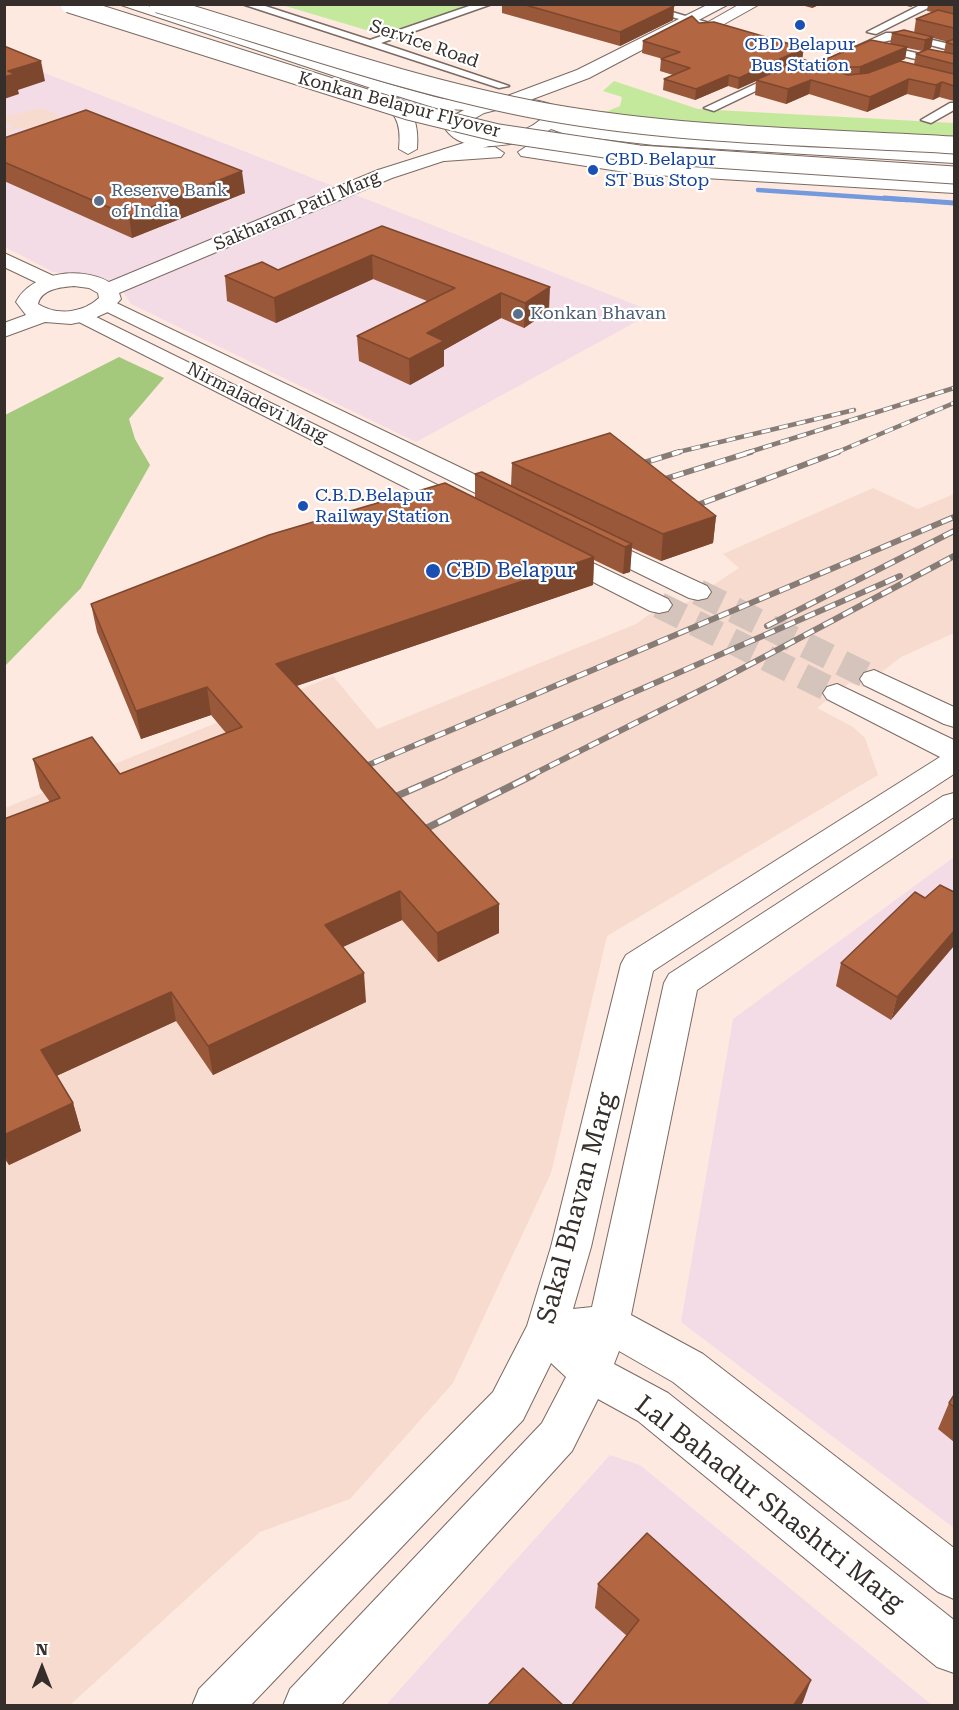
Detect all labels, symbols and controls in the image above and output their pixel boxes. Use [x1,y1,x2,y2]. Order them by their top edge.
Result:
street label: Service Road [367,15,481,73]
marker: CBD Belapur Bus Station [793,18,807,32]
place label: CBD Belapur Bus Station [745,34,855,76]
street label: Konkan Belapur Flyover [295,68,503,142]
place label: CBD Belapur ST Bus Stop [605,149,716,192]
marker: CBD Belapur ST Bus Stop [586,163,600,177]
street label: Sakharam Patil Marg [211,166,383,256]
place label: Reserve Bank of India [111,180,228,222]
marker: Reserve Bank of India [92,194,106,208]
place label: Konkan Bhavan [530,303,666,325]
marker: Konkan Bhavan [511,307,525,321]
street label: Nirmaladevi Marg [183,358,331,448]
place label: C.B.D.Belapur Railway Station [315,485,450,528]
marker: C.B.D.Belapur Railway Station [296,499,310,513]
place label: CBD Belapur [446,558,575,584]
marker: CBD Belapur [424,562,442,580]
street label: Sakal Bhavan Marg [531,1089,623,1327]
street label: Lal Bahadur Shashtri Marg [628,1389,910,1619]
north arrow [12,1638,72,1698]
text: N [36,1640,48,1659]

